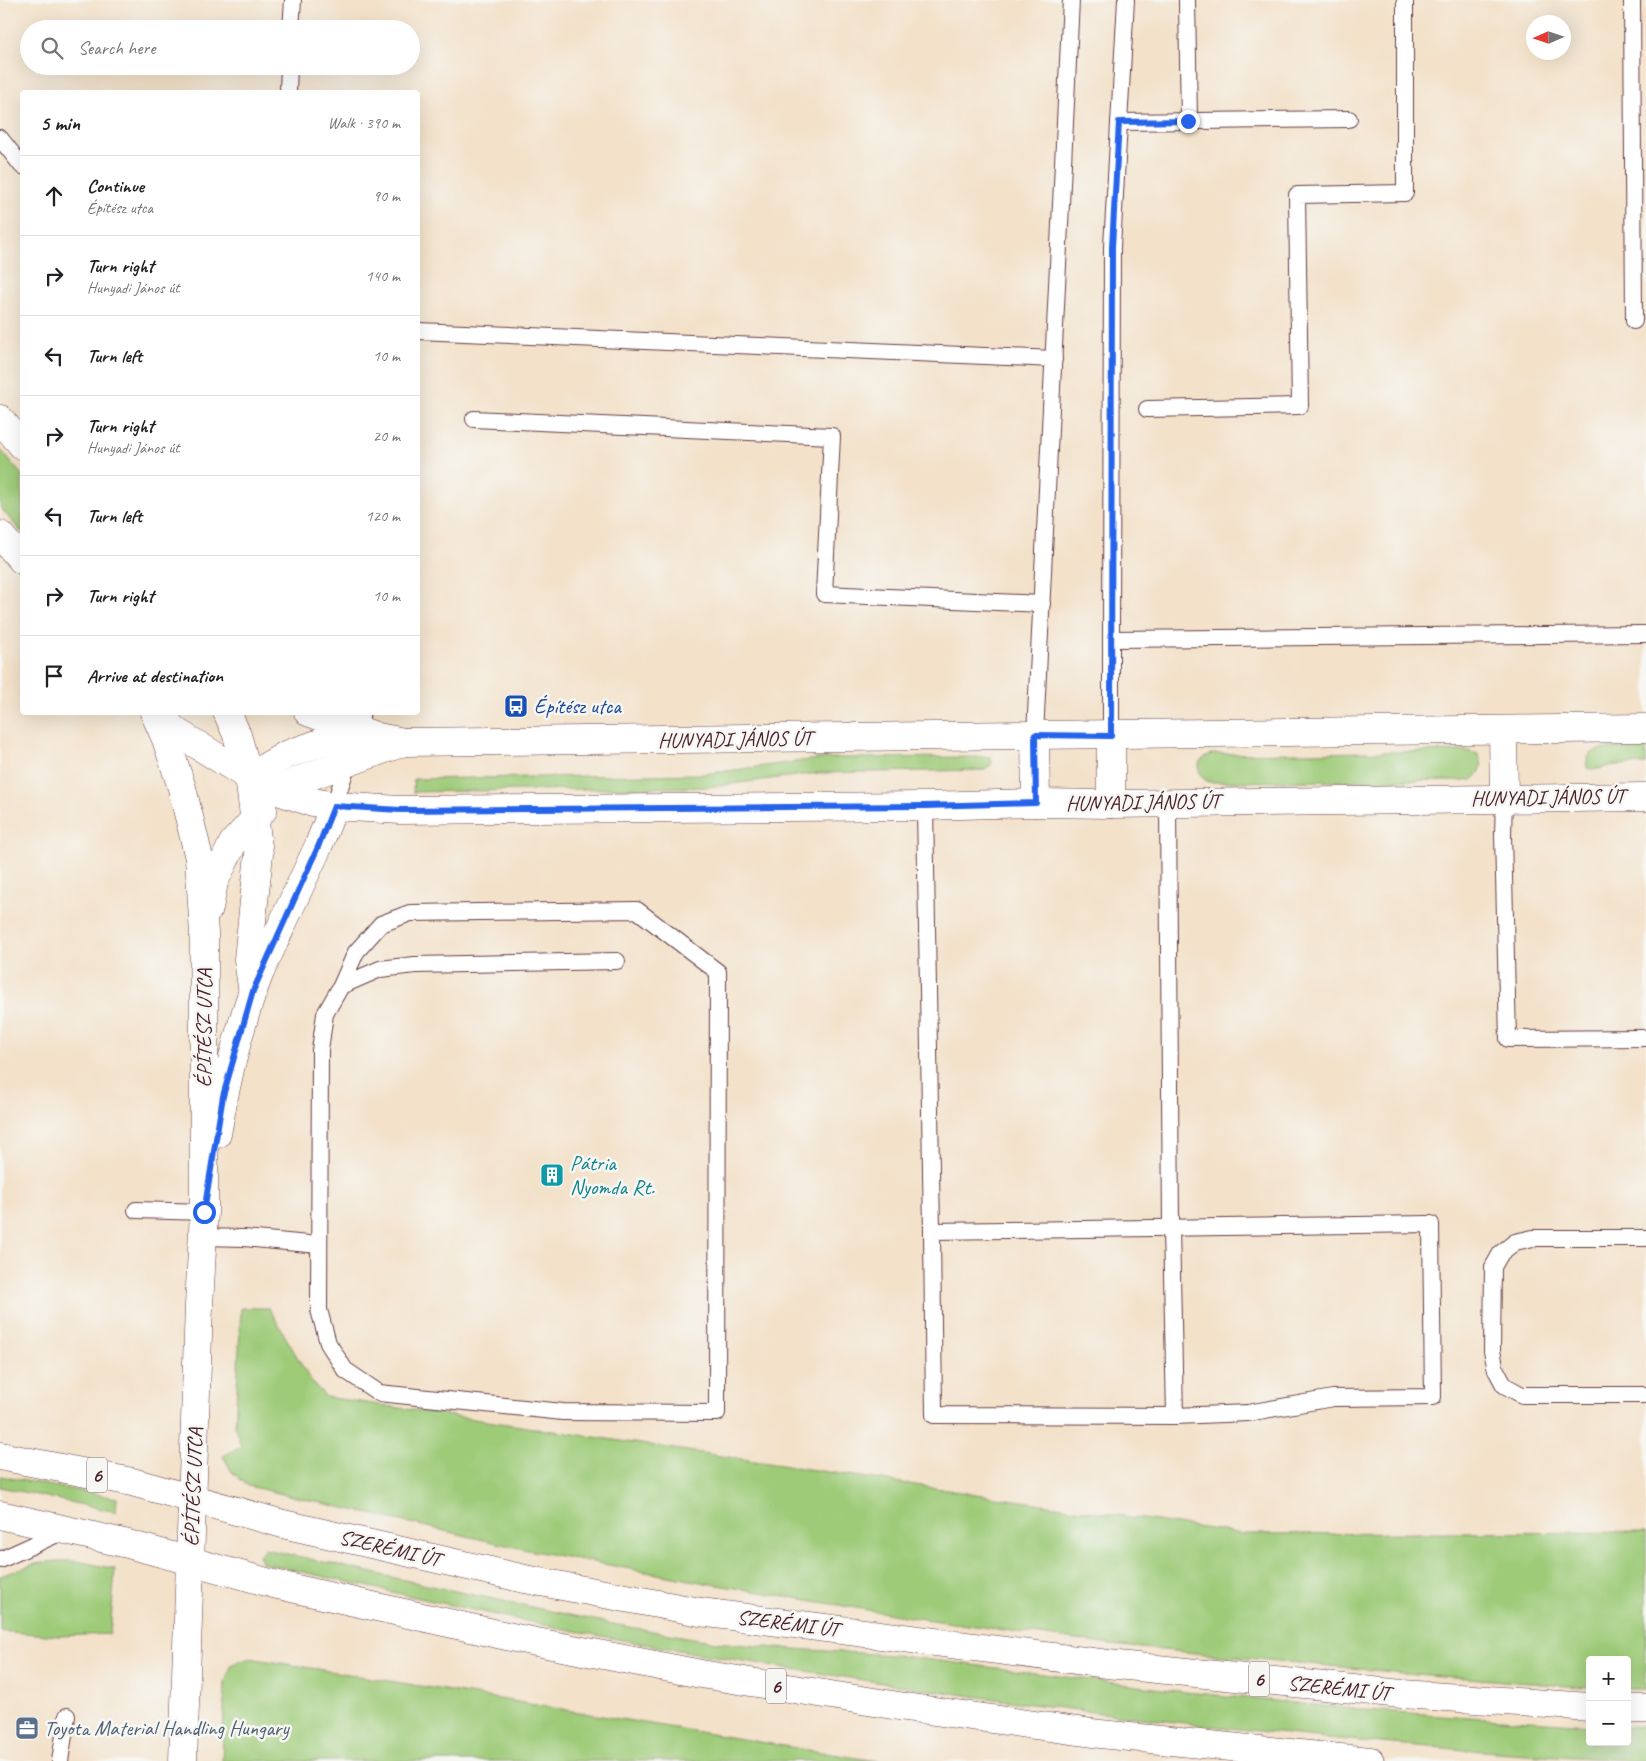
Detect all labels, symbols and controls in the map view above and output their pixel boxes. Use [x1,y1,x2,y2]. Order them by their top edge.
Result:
north arrow [1526,15,1571,60]
search box [20,20,420,75]
icon: search [38,34,66,62]
text: Search here [78,36,155,60]
text: 5 min [40,110,80,136]
route end [1177,110,1200,133]
text: Walk · 390 m [328,113,400,133]
text: Continue [87,174,144,198]
icon: ahead [40,182,68,210]
text: 90 m [373,186,400,206]
text: Építész utca [87,198,153,218]
text: Turn right [87,254,154,278]
icon: right [40,262,68,290]
text: 140 m [366,266,400,286]
text: Hunyadi János út [87,278,179,298]
icon: left [40,342,68,370]
text: Turn left [87,344,142,368]
text: 10 m [373,346,400,366]
text: Turn right [87,414,154,438]
icon: right [40,422,68,450]
text: 20 m [373,426,400,446]
text: Hunyadi János út [87,438,179,458]
icon: left [40,502,68,530]
text: Turn left [87,504,142,528]
text: 120 m [366,506,400,526]
icon: right [40,582,68,610]
text: Turn right [87,584,154,608]
text: 10 m [373,586,400,606]
icon: arrive [40,662,68,690]
text: Arrive at destination [87,664,223,688]
bus stop icon: Építész utca [503,693,529,719]
place label: Építész utca [534,693,622,719]
street label: HUNYADI JÁNOS ÚT [658,725,817,753]
street label: HUNYADI JÁNOS ÚT [1471,783,1630,811]
street label: HUNYADI JÁNOS ÚT [1066,788,1225,816]
street label: ÉPÍTÉSZ UTCA [191,968,217,1087]
place label: Pátria Nyomda Rt. [570,1150,655,1200]
building icon: Pátria Nyomda Rt. [539,1162,565,1188]
route start [193,1201,216,1224]
street label: ÉPÍTÉSZ UTCA [178,1427,208,1547]
road number: 6 [87,1458,107,1492]
street label: SZERÉMI ÚT [337,1524,447,1573]
street label: SZERÉMI ÚT [735,1604,845,1643]
map controls [1586,1656,1631,1746]
button: + [1586,1656,1631,1701]
road number: 6 [1249,1662,1269,1696]
road number: 6 [766,1668,786,1704]
street label: SZERÉMI ÚT [1287,1670,1396,1707]
button: − [1586,1701,1631,1746]
office icon: Toyota Material Handling Hungary [14,1715,40,1741]
place label: Toyota Material Handling Hungary [44,1715,290,1741]

